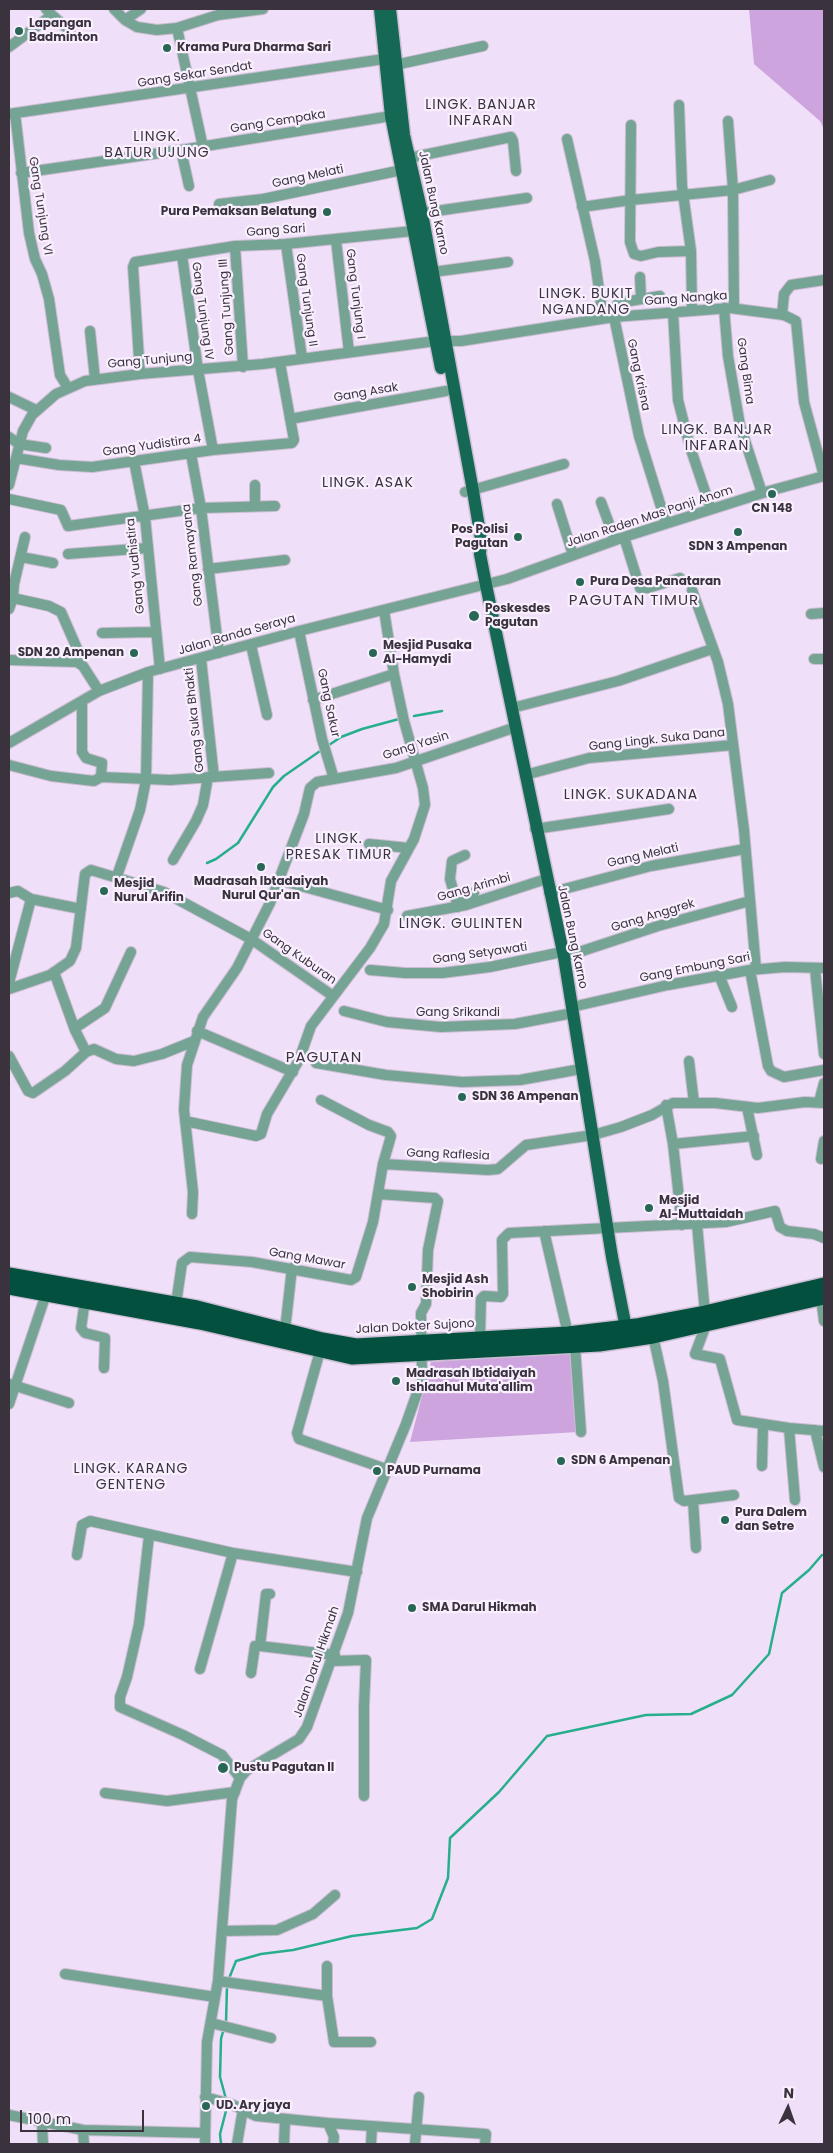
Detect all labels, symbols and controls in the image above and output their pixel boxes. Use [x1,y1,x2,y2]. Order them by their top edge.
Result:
place label: Lapangan Badminton [29,17,98,45]
marker: Lapangan Badminton [13,25,25,37]
place label: Krama Pura Dharma Sari [177,41,331,55]
marker: Krama Pura Dharma Sari [161,42,173,54]
street label: Gang Sekar Sendat [137,59,253,91]
district label: LINGK. BANJAR INFARAN [424,97,538,130]
street label: Gang Cempaka [229,107,327,137]
district label: LINGK. BATUR UJUNG [103,129,211,162]
street label: Jalan Bung Karno [415,150,451,256]
street label: Gang Tunjung VI [25,156,55,256]
street label: Gang Melati [271,162,345,192]
place label: Pura Pemaksan Belatung [161,205,317,219]
marker: Pura Pemaksan Belatung [321,206,333,218]
street label: Gang Sari [246,222,306,240]
street label: Gang Tunjung I [342,248,368,340]
street label: Gang Tunjung II [292,253,320,347]
street label: Gang Tunjung III [216,258,238,356]
street label: Gang Tunjung IV [188,261,216,361]
district label: LINGK. BUKIT NGANDANG [537,286,635,318]
street label: Gang Nangka [644,289,728,309]
street label: Gang Bima [733,337,757,405]
street label: Gang Krisna [623,338,653,412]
street label: Gang Tunjung [107,350,193,372]
street label: Gang Asak [333,380,399,406]
district label: LINGK. BANJAR INFARAN [660,422,774,454]
street label: Gang Yudistira 4 [102,432,202,460]
district label: LINGK. ASAK [321,475,415,491]
street label: Jalan Raden Mas Panji Anom [565,483,735,551]
marker: CN 148 [766,488,778,500]
place label: CN 148 [751,502,793,516]
street label: Gang Ramayana [180,503,206,607]
street label: Gang Yudhistira [124,517,148,615]
place label: Pos Polisi Pagutan [451,523,508,551]
marker: SDN 3 Ampenan [732,526,744,538]
marker: Pos Polisi Pagutan [512,531,524,543]
place label: SDN 3 Ampenan [689,540,787,554]
place label: Pura Desa Panataran [590,575,721,589]
marker: Pura Desa Panataran [574,576,586,588]
district label: PAGUTAN TIMUR [567,592,701,610]
place label: Poskesdes Pagutan [485,602,551,630]
marker: Poskesdes Pagutan [467,609,481,623]
street label: Jalan Banda Seraya [177,611,297,659]
place label: Mesjid Pusaka Al-Hamydi [383,639,472,667]
place label: SDN 20 Ampenan [18,646,124,660]
marker: SDN 20 Ampenan [128,647,140,659]
marker: Mesjid Pusaka Al-Hamydi [367,647,379,659]
street label: Gang Suka Bhakti [182,667,208,773]
street label: Gang Sakur [314,667,342,739]
street label: Gang Lingk. Suka Dana [588,726,726,754]
street label: Gang Yasin [381,729,451,763]
district label: LINGK. SUKADANA [562,787,700,803]
district label: LINGK. PRESAK TIMUR [284,831,394,864]
street label: Gang Melati [606,841,680,871]
marker: Madrasah Ibtadaiyah Nurul Qur'an [255,861,267,873]
street label: Gang Arimbi [436,871,512,905]
place label: Madrasah Ibtadaiyah Nurul Qur'an [194,875,328,903]
place label: Mesjid Nurul Arifin [114,877,184,905]
street label: Jalan Bung Karno [554,884,590,990]
marker: Mesjid Nurul Arifin [98,885,110,897]
street label: Gang Anggrek [610,896,696,936]
district label: LINGK. GULINTEN [397,916,525,932]
street label: Gang Kuburan [259,926,339,988]
street label: Gang Setyawati [432,940,528,968]
street label: Gang Embung Sari [638,950,752,986]
street label: Gang Srikandi [416,1006,500,1020]
district label: PAGUTAN [285,1049,363,1067]
place label: SDN 36 Ampenan [472,1090,579,1104]
marker: SDN 36 Ampenan [456,1091,468,1103]
street label: Gang Raflesia [406,1146,490,1164]
place label: Mesjid Al-Muttaidah [659,1194,743,1222]
marker: Mesjid Al-Muttaidah [643,1202,655,1214]
street label: Gang Mawar [268,1245,346,1273]
place label: Mesjid Ash Shobirin [422,1273,488,1301]
marker: Mesjid Ash Shobirin [406,1281,418,1293]
street label: Jalan Dokter Sujono [355,1317,475,1337]
place label: Madrasah Ibtidaiyah Ishlaahul Muta'allim [406,1367,536,1395]
marker: Madrasah Ibtidaiyah Ishlaahul Muta'allim [390,1375,402,1387]
place label: SDN 6 Ampenan [571,1454,670,1468]
marker: SDN 6 Ampenan [555,1455,567,1467]
district label: LINGK. KARANG GENTENG [72,1461,190,1494]
place label: PAUD Purnama [387,1464,481,1478]
marker: PAUD Purnama [371,1465,383,1477]
place label: Pura Dalem dan Setre [735,1506,807,1534]
marker: Pura Dalem dan Setre [719,1514,731,1526]
place label: SMA Darul Hikmah [422,1601,537,1615]
marker: SMA Darul Hikmah [406,1602,418,1614]
street label: Jalan Darul Hikmah [291,1604,343,1720]
marker: Pustu Pagutan II [216,1761,230,1775]
place label: Pustu Pagutan II [234,1761,334,1775]
north arrow [763,2083,813,2133]
text: N [783,2083,795,2103]
place label: UD. Ary jaya [216,2099,291,2113]
scale bar [22,2100,146,2132]
marker: UD. Ary jaya [200,2100,212,2112]
text: 100 m [28,2108,71,2129]

